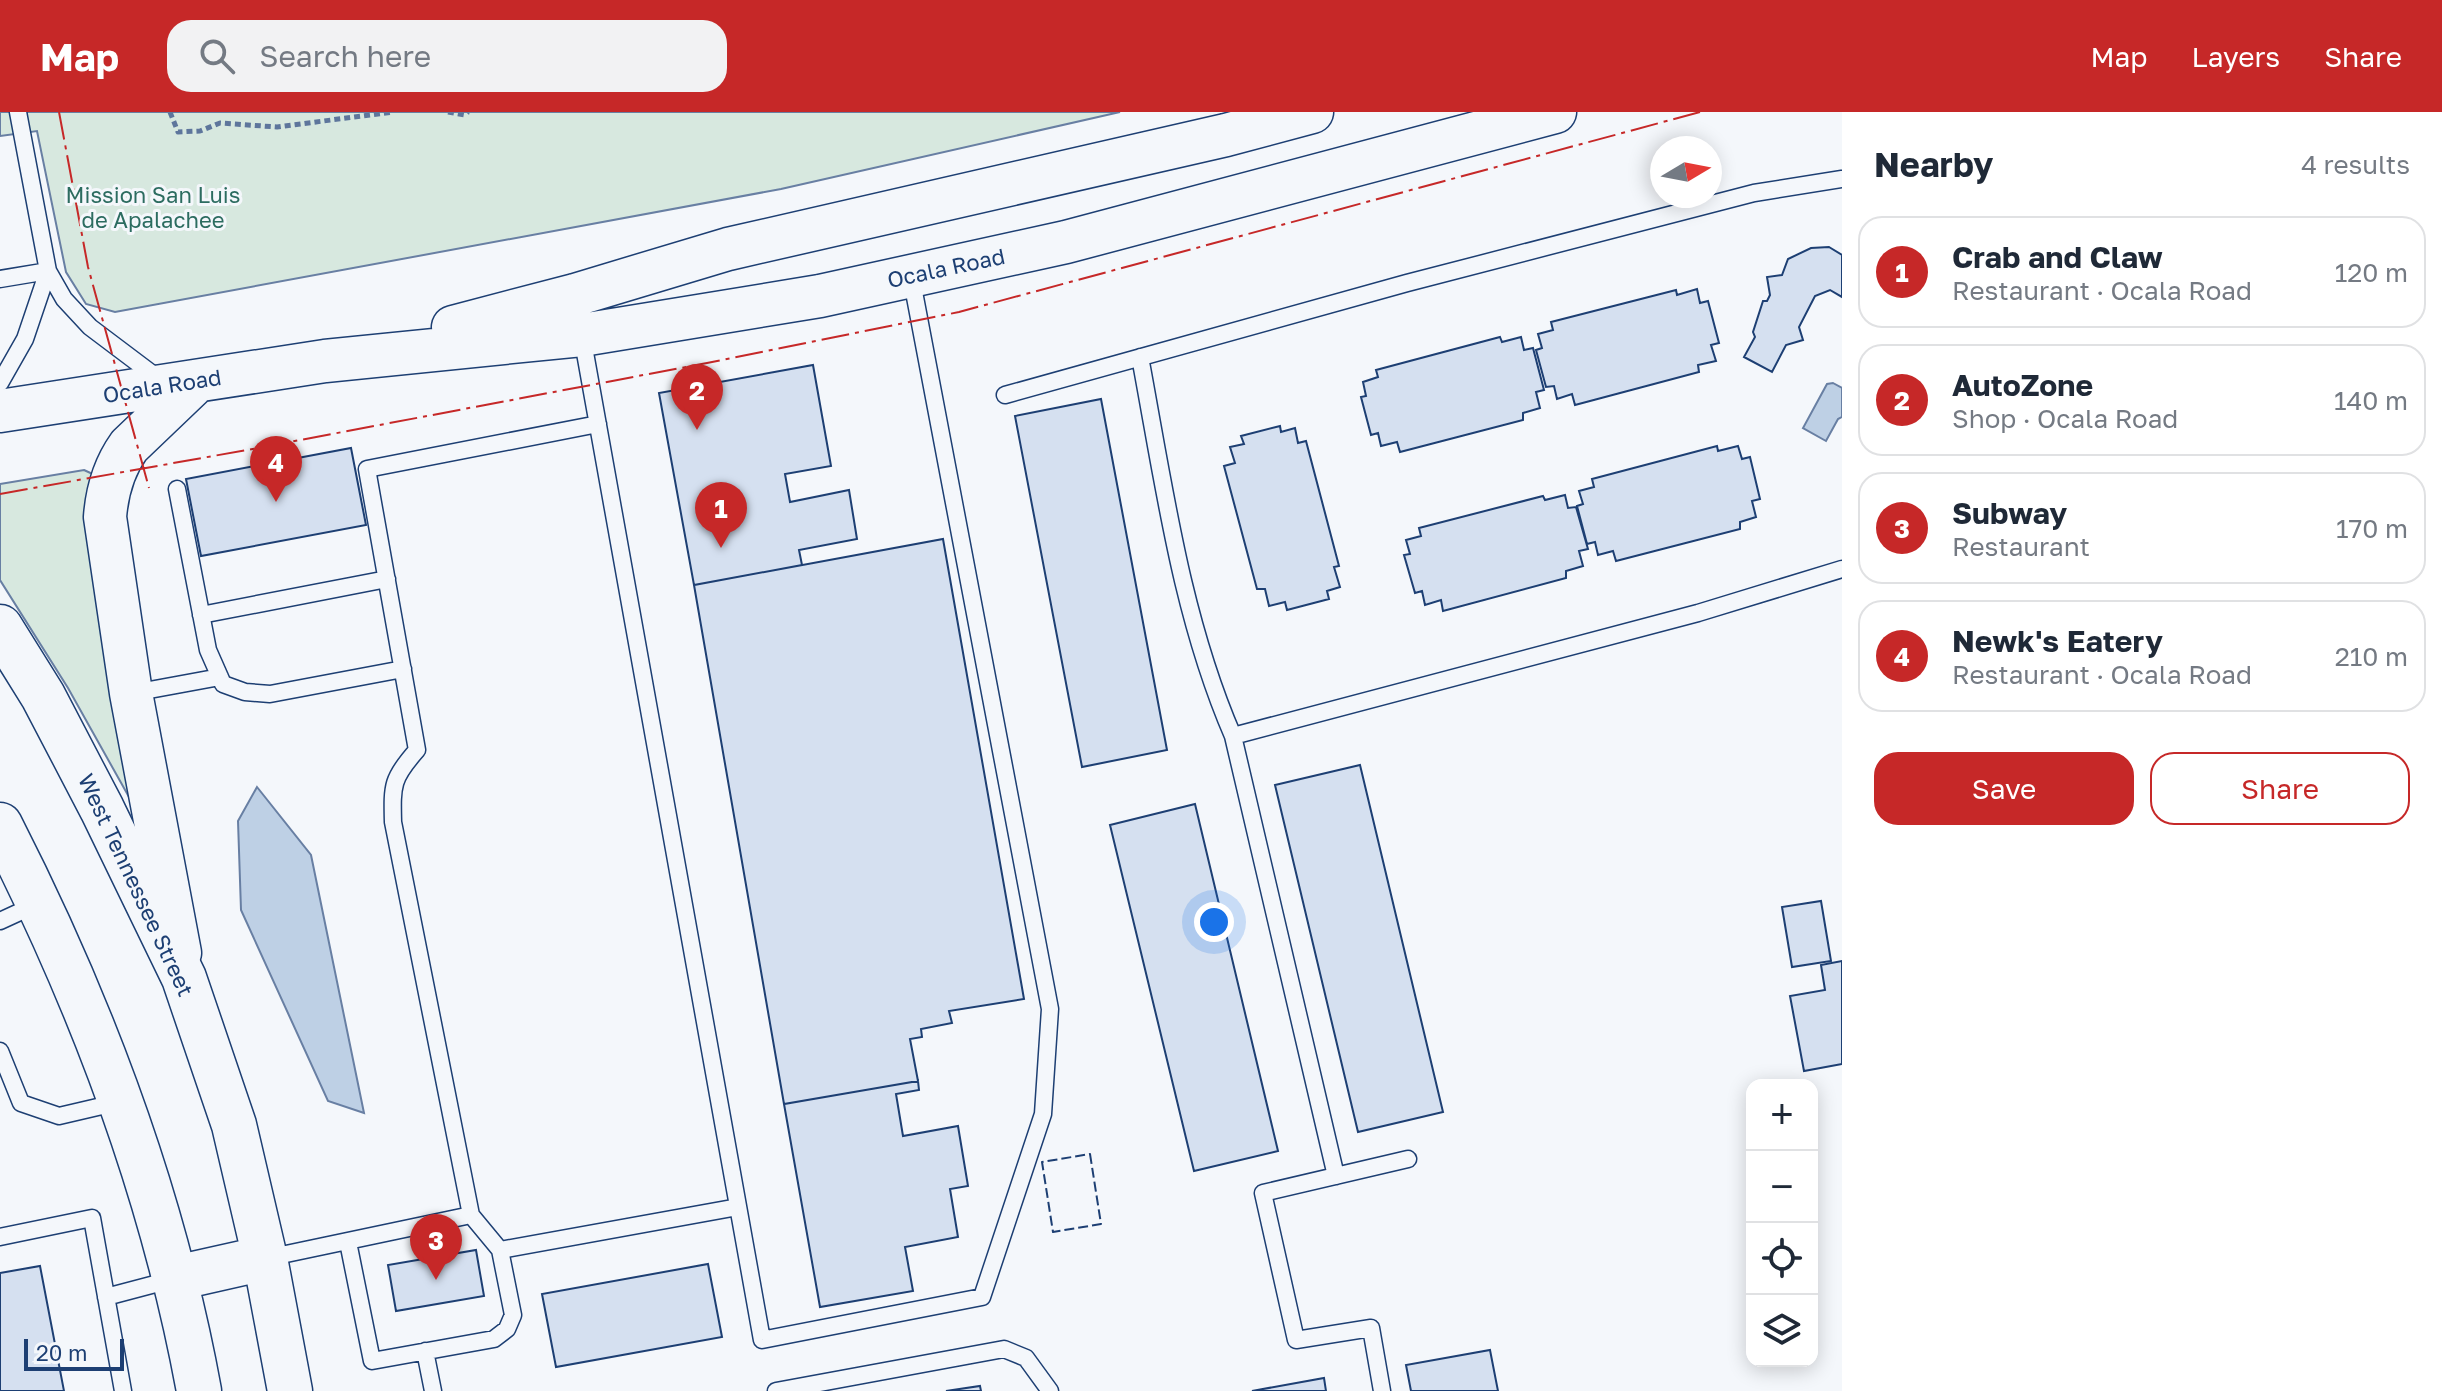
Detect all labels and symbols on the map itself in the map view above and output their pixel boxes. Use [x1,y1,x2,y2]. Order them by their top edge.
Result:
north arrow [1650,136,1722,208]
park label: Mission San Luis de Apalachee [66,181,240,233]
street label: Ocala Road [885,242,1007,293]
street label: Ocala Road [101,363,223,408]
pin: 2 [671,364,723,430]
pin: 4 [250,436,302,502]
pin: 1 [695,482,747,548]
street label: West Tennessee Street [73,769,200,1000]
your location [1194,902,1234,942]
pin: 3 [410,1214,462,1280]
scale bar [24,1335,124,1371]

